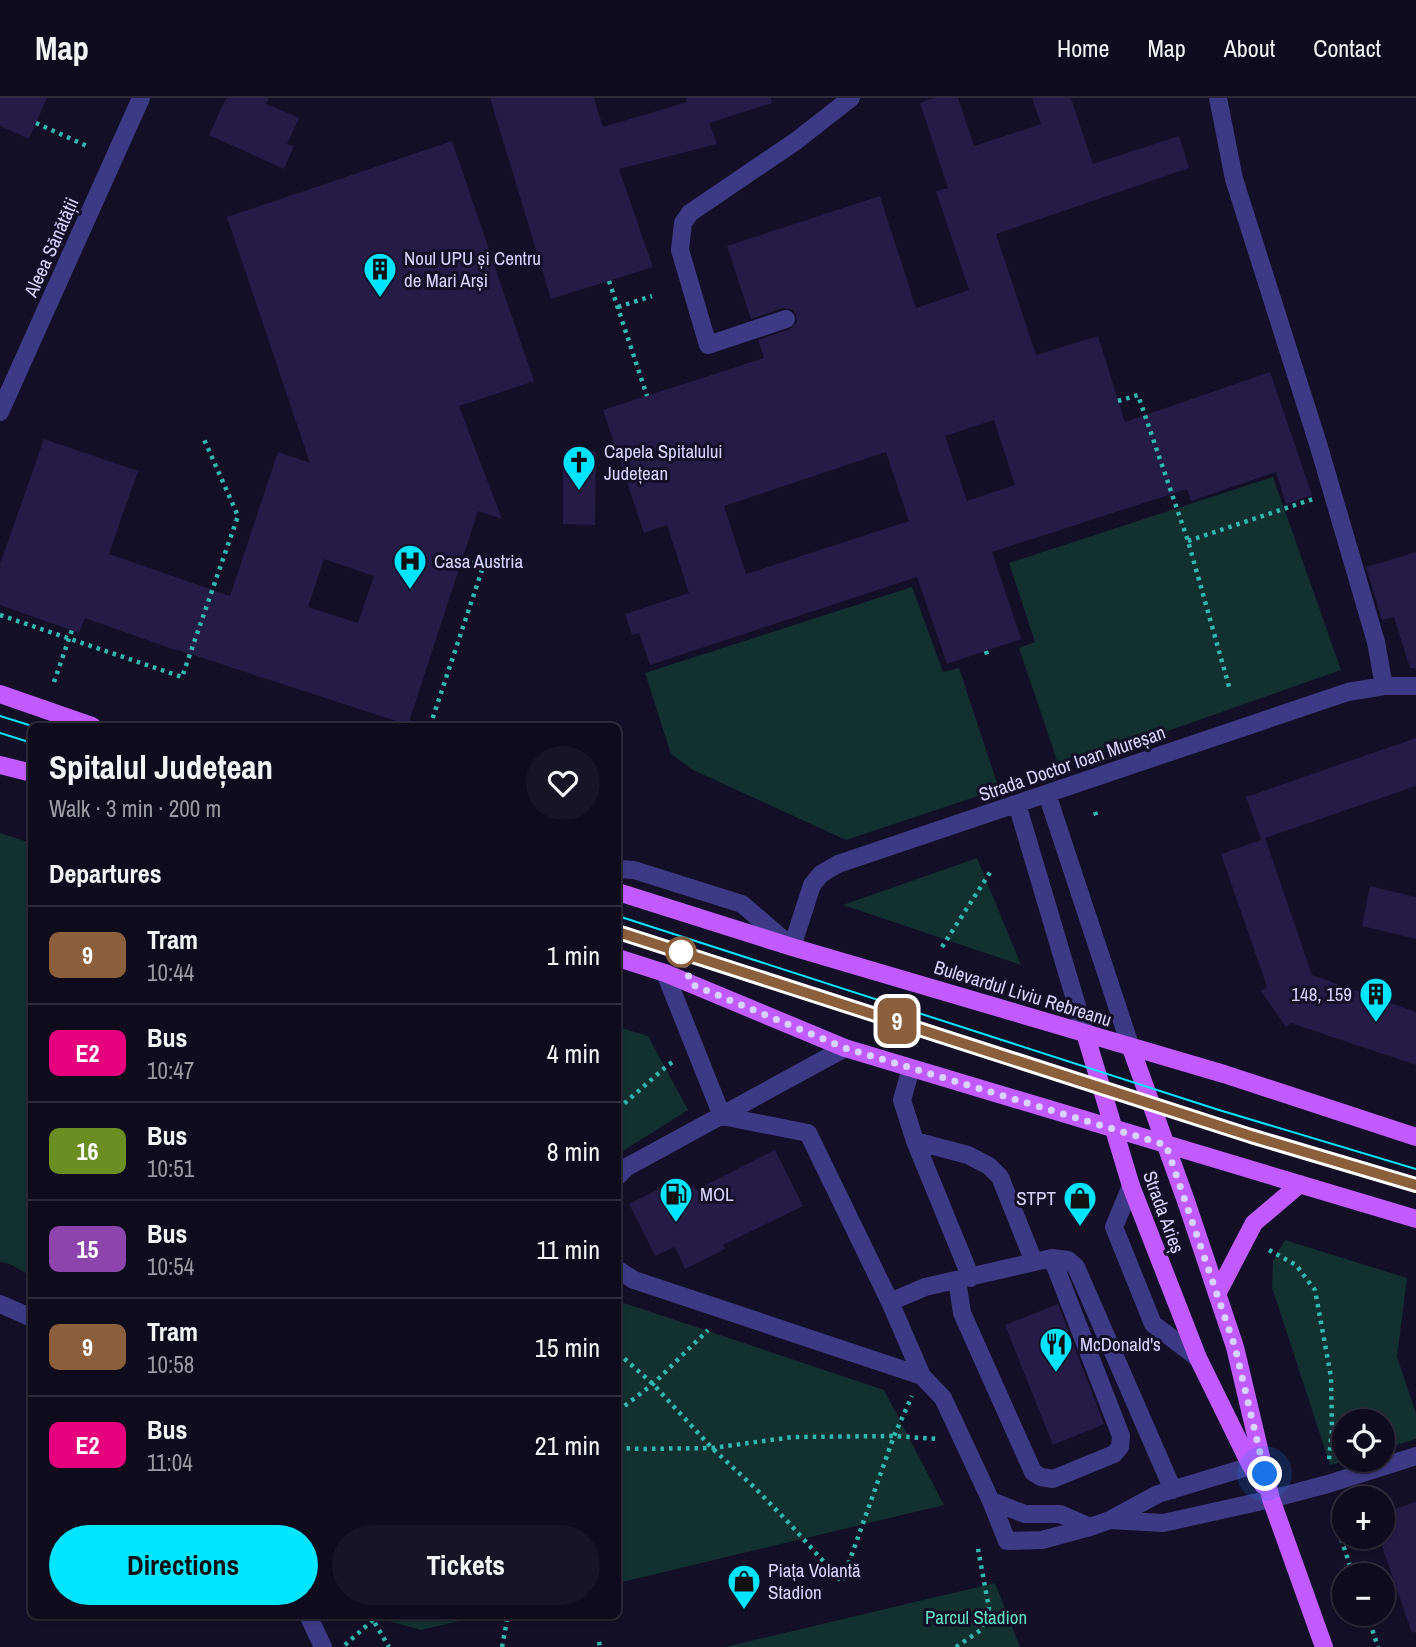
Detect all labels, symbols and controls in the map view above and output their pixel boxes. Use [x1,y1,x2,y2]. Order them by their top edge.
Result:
text: Map [35,26,89,70]
text: Home [1057,32,1109,64]
text: Map [1147,32,1186,64]
text: About [1224,32,1275,64]
text: Contact [1313,32,1381,64]
street label: Aleea Sănătății [17,193,85,302]
place label: Noul UPU și Centru de Mari Arși [404,245,541,293]
building icon: Noul UPU și Centru de Mari Arși [361,250,399,299]
place label: Capela Spitalului Județean [604,438,723,486]
church icon: Capela Spitalului Județean [560,443,598,492]
hospital icon: Casa Austria [391,542,429,591]
place label: Casa Austria [434,548,524,574]
street label: Strada Doctor Ioan Mureșan [975,719,1169,807]
text: Spitalul Județean [49,745,273,789]
button: heart [526,746,600,820]
text: Walk · 3 min · 200 m [49,793,221,824]
text: Departures [49,856,162,891]
text: Tram [147,922,198,957]
unlabelled marker [666,937,696,967]
text: 1 min [547,938,600,973]
text: 9 [82,939,93,971]
street label: Bulevardul Liviu Rebreanu [931,954,1115,1032]
text: 10:44 [147,957,194,988]
building icon: 148, 159 [1357,975,1395,1024]
place label: 148, 159 [1291,981,1352,1007]
line badge: 9 [874,998,920,1044]
text: 9 [892,1005,902,1037]
text: Bus [147,1020,187,1055]
text: 4 min [547,1036,600,1071]
text: E2 [75,1037,100,1069]
text: 10:47 [147,1055,194,1086]
text: Bus [147,1118,187,1153]
text: 8 min [547,1134,600,1169]
text: 16 [77,1135,98,1167]
text: 10:51 [147,1153,194,1184]
street label: Strada Arieș [1137,1167,1191,1257]
fuel station icon: MOL [657,1175,695,1224]
shop icon: STPT [1061,1179,1099,1228]
place label: MOL [700,1181,734,1207]
place label: STPT [1016,1185,1056,1211]
text: Bus [147,1216,187,1251]
text: 11 min [536,1232,600,1267]
text: 15 [77,1233,98,1265]
text: 10:54 [147,1251,194,1282]
text: Tram [147,1314,198,1349]
restaurant icon: McDonald's [1037,1325,1075,1374]
text: 15 min [535,1330,600,1365]
text: 9 [82,1331,93,1363]
place label: McDonald's [1080,1331,1161,1357]
text: 10:58 [147,1349,194,1380]
map controls [1332,1409,1395,1626]
button: locate [1332,1409,1395,1472]
text: Bus [147,1412,187,1447]
text: 21 min [535,1428,600,1463]
text: E2 [75,1429,100,1461]
text: 11:04 [147,1447,193,1478]
your location [1247,1456,1282,1491]
button: + [1332,1486,1395,1549]
button: Directions [49,1525,318,1605]
button: Tickets [332,1525,600,1605]
place label: Piața Volantă Stadion [768,1557,861,1605]
shop icon: Piața Volantă Stadion [725,1562,763,1611]
button: − [1332,1563,1395,1626]
park label: Parcul Stadion [925,1604,1027,1630]

